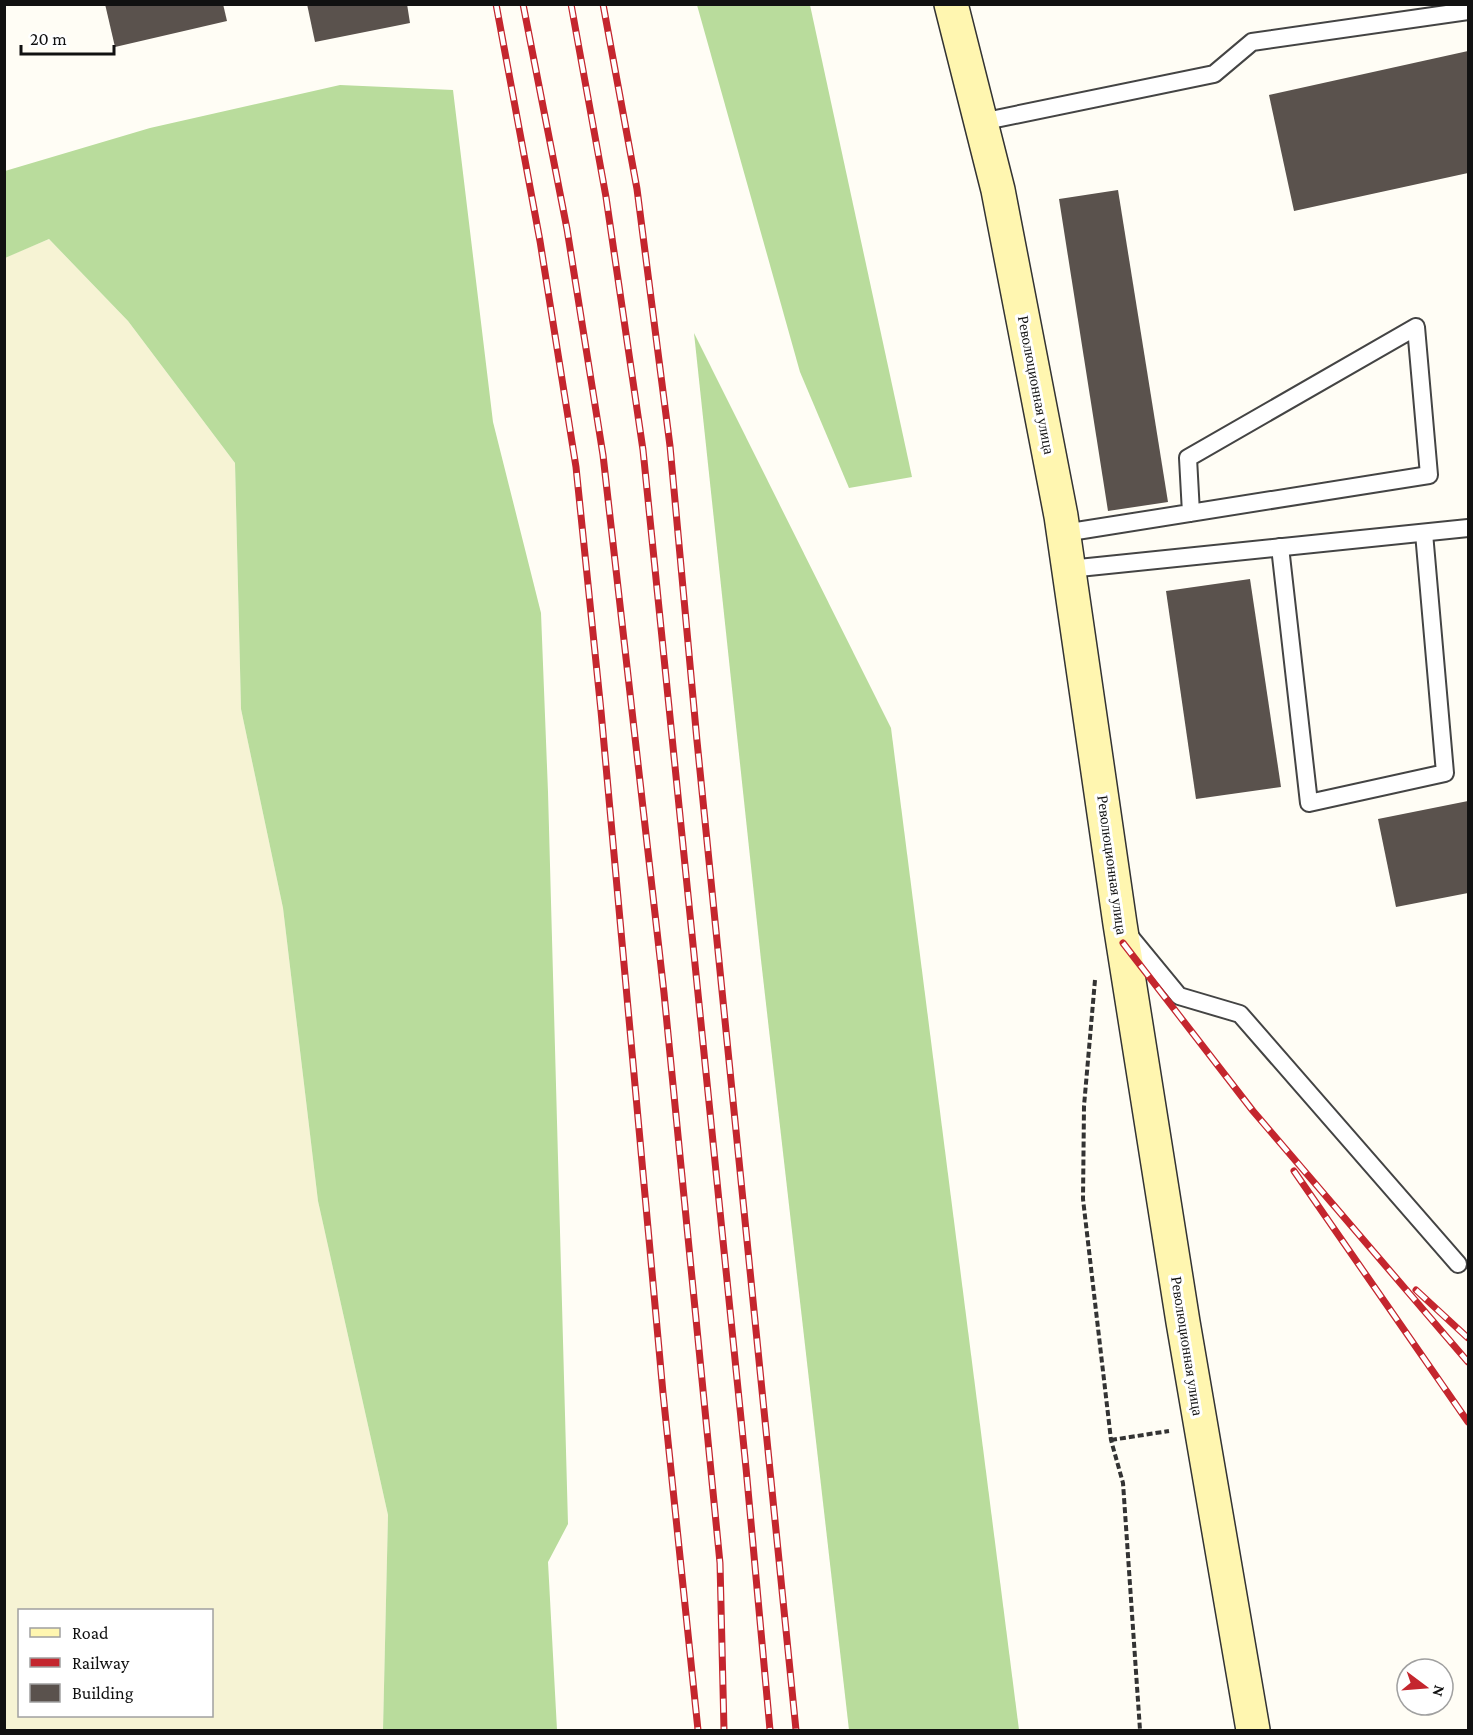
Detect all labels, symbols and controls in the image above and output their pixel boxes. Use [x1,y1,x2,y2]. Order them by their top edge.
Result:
scale bar [21,18,114,56]
text: 20 m [30,29,67,49]
street label: Революционная улица [1015,314,1057,456]
street label: Революционная улица [1094,794,1130,936]
street label: Революционная улица [1168,1275,1206,1417]
legend [18,1609,213,1717]
text: Road [72,1623,109,1643]
text: Railway [72,1653,130,1673]
north arrow [1395,1657,1455,1717]
text: Building [72,1683,134,1703]
text: N [1429,1683,1449,1699]

